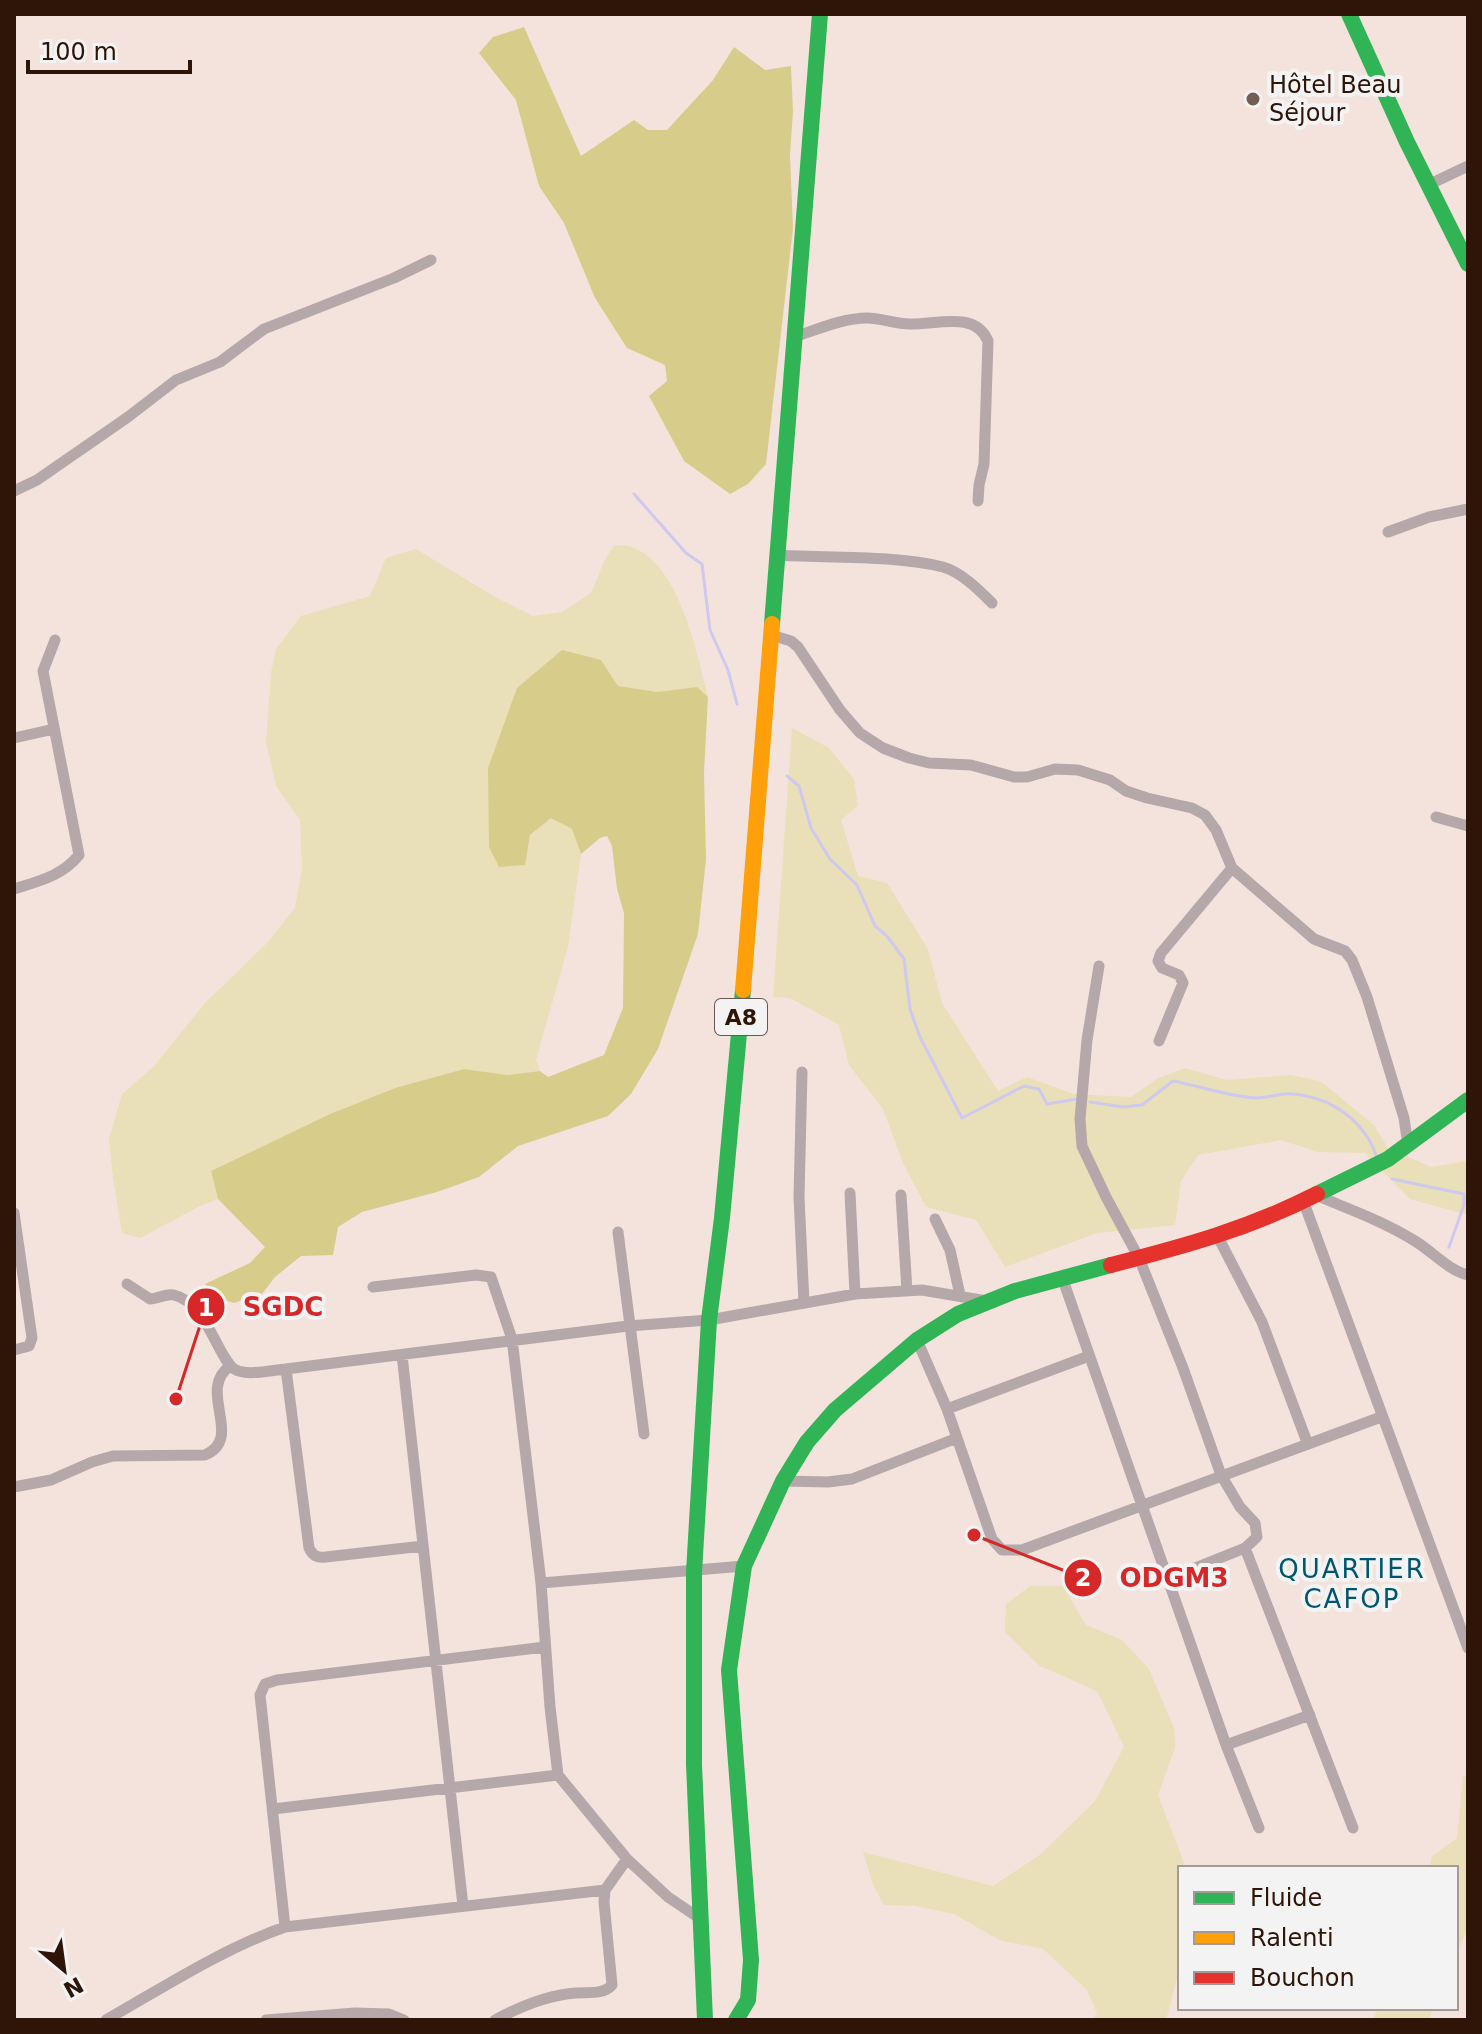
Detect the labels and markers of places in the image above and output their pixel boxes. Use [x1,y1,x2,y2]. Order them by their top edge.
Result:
place label: Hôtel Beau Séjour [1269,71,1401,127]
marker: Hôtel Beau Séjour [1244,90,1262,108]
callout: SGDC [186,1282,339,1332]
callout: ODGM3 [1063,1553,1244,1603]

